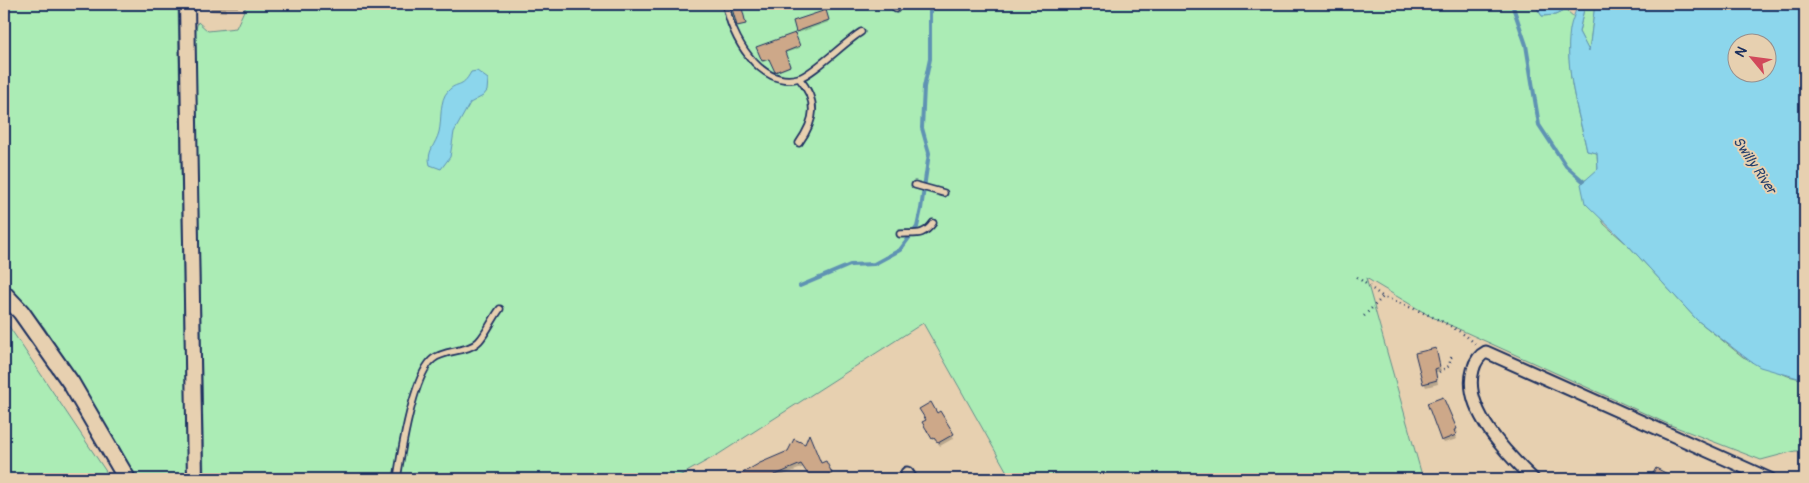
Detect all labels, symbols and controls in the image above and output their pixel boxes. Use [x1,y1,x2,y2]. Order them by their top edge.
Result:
north arrow [1726,32,1776,82]
text: N [1731,44,1751,60]
water label: Swilly River [1729,134,1781,199]

